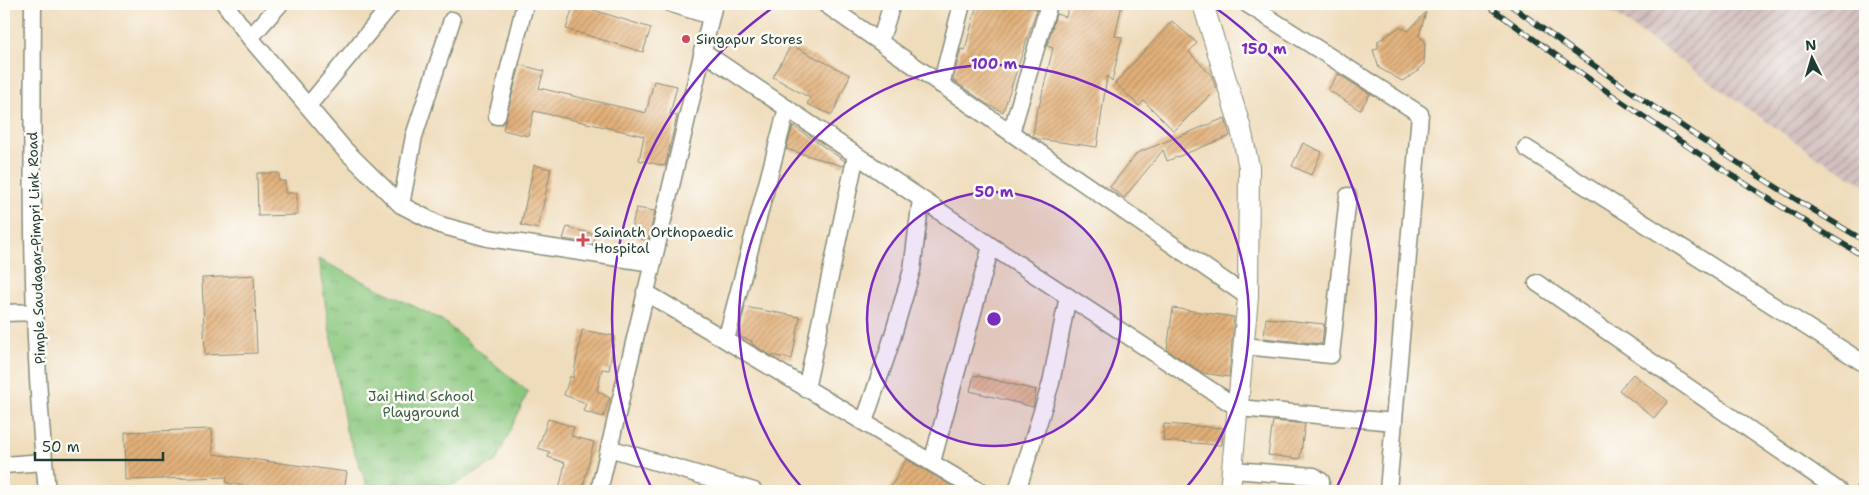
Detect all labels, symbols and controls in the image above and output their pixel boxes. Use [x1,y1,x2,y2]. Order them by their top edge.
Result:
place label: Singapur Stores [696,30,803,48]
north arrow [1786,32,1836,82]
marker: Singapur Stores [680,33,692,45]
text: N [1805,36,1817,54]
text: 150 m [1241,39,1287,59]
text: 100 m [971,54,1017,74]
street label: Pimple Saudagar-Pimpri Link Road [23,131,49,364]
text: 50 m [975,182,1014,202]
place label: Sainath Orthopaedic Hospital [594,223,734,257]
marker: Sainath Orthopaedic Hospital [576,233,590,247]
centre of rings [985,310,1003,328]
park label: Jai Hind School Playground [368,387,475,421]
scale bar [35,430,162,462]
text: 50 m [42,437,80,457]

